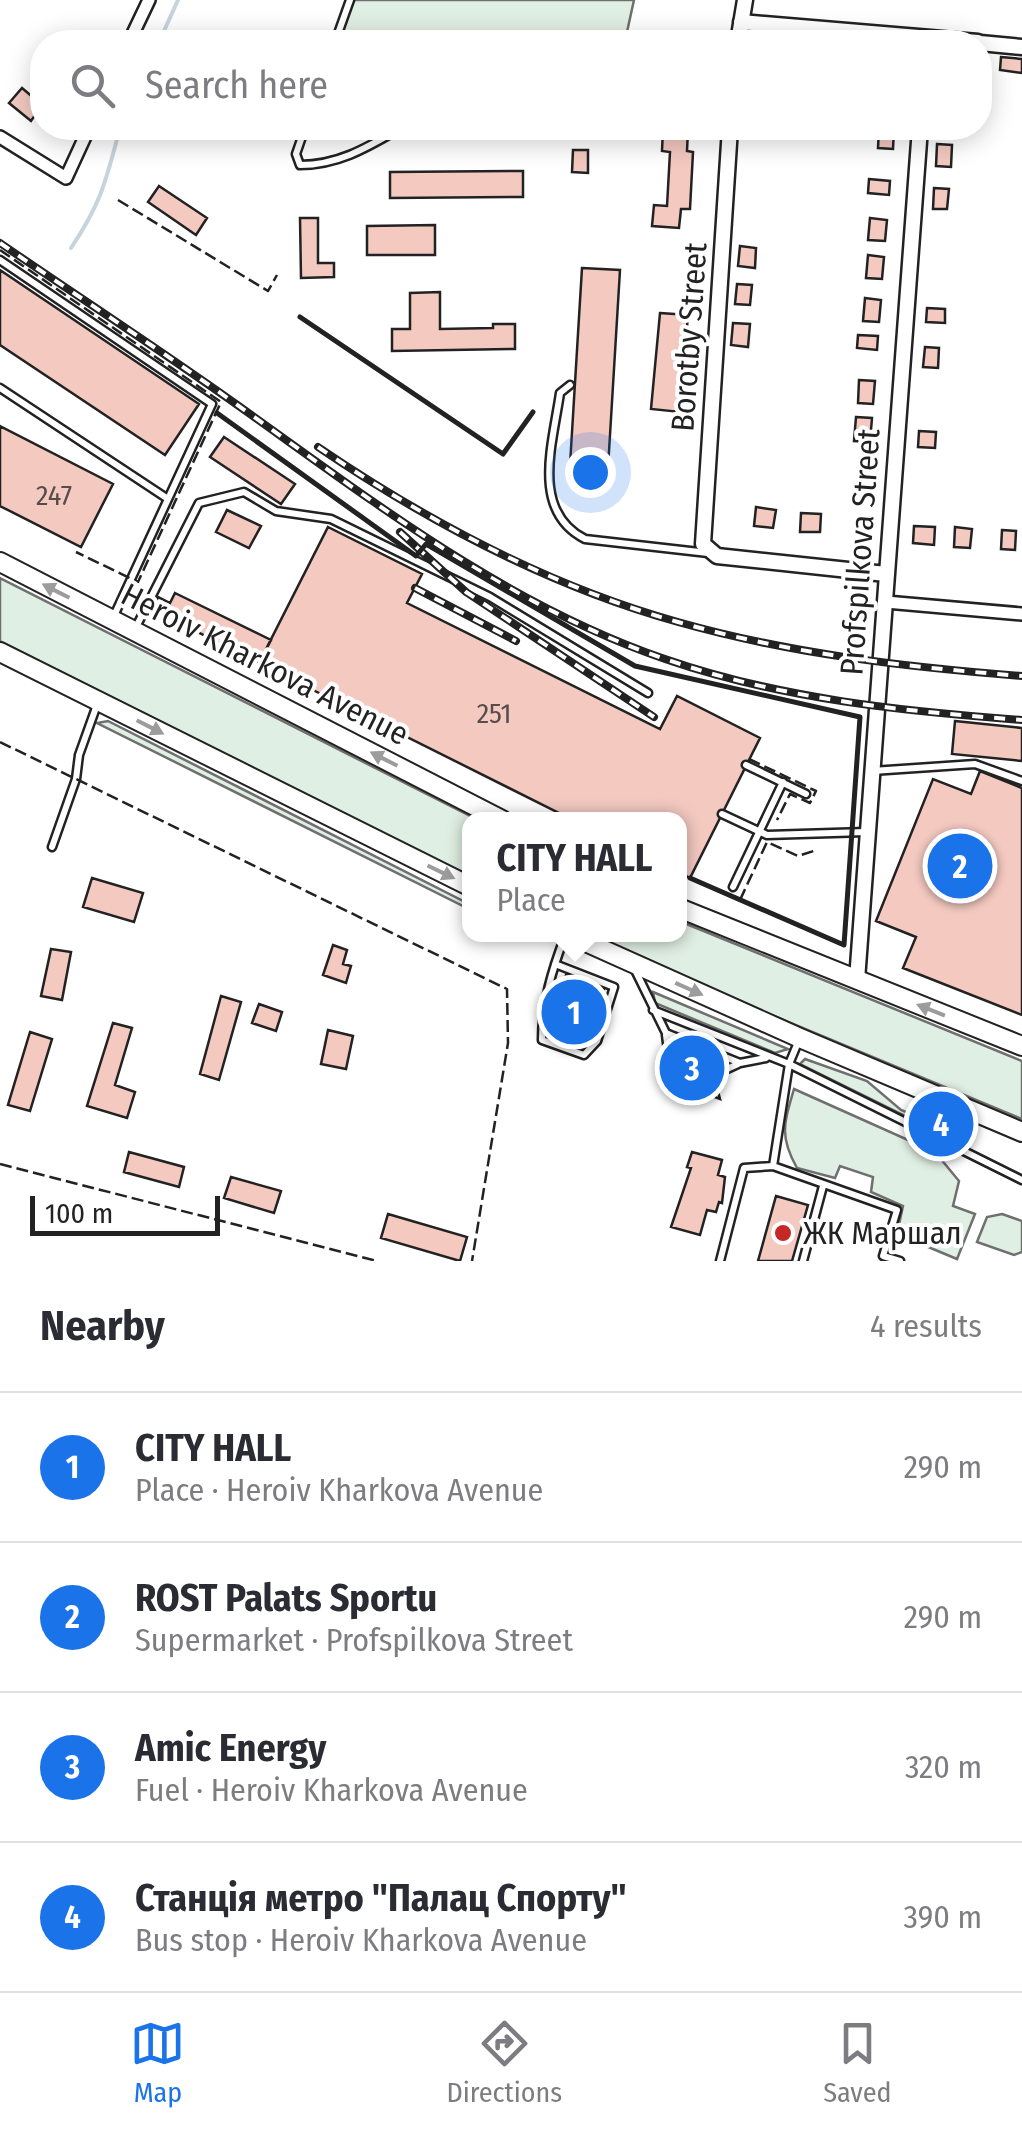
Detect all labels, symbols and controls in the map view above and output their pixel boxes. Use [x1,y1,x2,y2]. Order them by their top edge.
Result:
search box [30,30,992,140]
icon: search [65,58,120,113]
text: Search here [145,62,328,108]
street label: Borotby Street [663,241,715,433]
street label: Profspilkova Street [832,427,888,677]
your location [565,447,616,498]
house number: 247 [36,479,72,512]
street label: Heroiv Kharkova Avenue [115,575,415,753]
one-way arrow [42,583,71,600]
house number: 251 [477,697,511,730]
one-way arrow [136,718,165,735]
one-way arrow [370,751,399,768]
popup [462,812,687,942]
pin: 2 [928,828,992,904]
text: CITY HALL [496,835,653,881]
one-way arrow [426,863,455,880]
text: Place [496,881,566,919]
pin: 1 [542,974,606,1050]
one-way arrow [674,981,704,997]
one-way arrow [916,1001,946,1017]
pin: 3 [660,1030,724,1106]
pin: 4 [908,1086,974,1162]
scale bar [30,1191,220,1236]
text: 100 m [45,1197,113,1230]
place label: ЖК Маршал [803,1214,962,1252]
marker: ЖК Маршал [772,1222,794,1244]
text: Nearby [40,1301,165,1351]
text: 4 results [870,1307,982,1345]
text: CITY HALL [135,1425,291,1471]
text: 1 [66,1448,79,1486]
text: 290 m [904,1448,982,1486]
text: Place · Heroiv Kharkova Avenue [135,1471,543,1509]
text: ROST Palats Sportu [135,1575,437,1621]
text: 2 [65,1598,80,1636]
text: 290 m [904,1598,982,1636]
text: Supermarket · Profspilkova Street [135,1621,573,1659]
text: Amic Energy [135,1725,326,1771]
text: 3 [65,1748,80,1786]
text: 320 m [905,1748,982,1786]
text: Fuel · Heroiv Kharkova Avenue [135,1771,528,1809]
text: Станція метро "Палац Спорту" [135,1875,627,1921]
text: 4 [64,1898,81,1936]
text: 390 m [904,1898,982,1936]
text: Bus stop · Heroiv Kharkova Avenue [135,1921,587,1959]
tab: Map [130,2016,185,2109]
tab: Directions [446,2016,562,2109]
tab: Saved [823,2016,892,2109]

